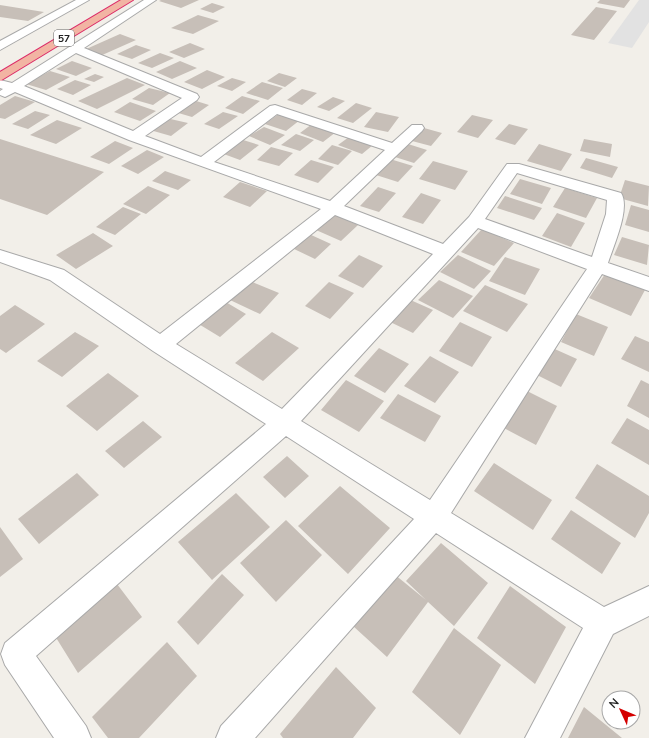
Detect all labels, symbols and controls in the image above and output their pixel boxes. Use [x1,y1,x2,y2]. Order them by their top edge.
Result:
road number: 57 [54,30,74,46]
north arrow [601,690,641,730]
text: N [606,695,622,711]

